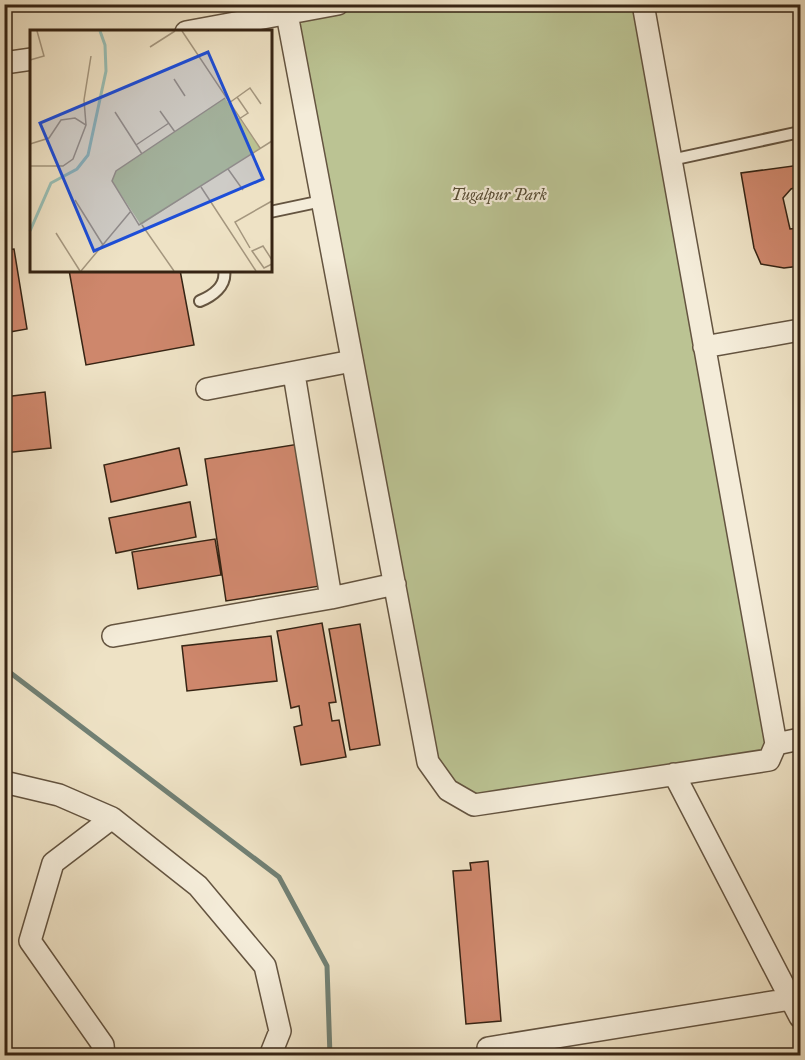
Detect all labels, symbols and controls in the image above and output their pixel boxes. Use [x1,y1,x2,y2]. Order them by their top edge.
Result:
inset map [30,30,272,272]
park label: Tugalpur Park [451,185,547,205]

